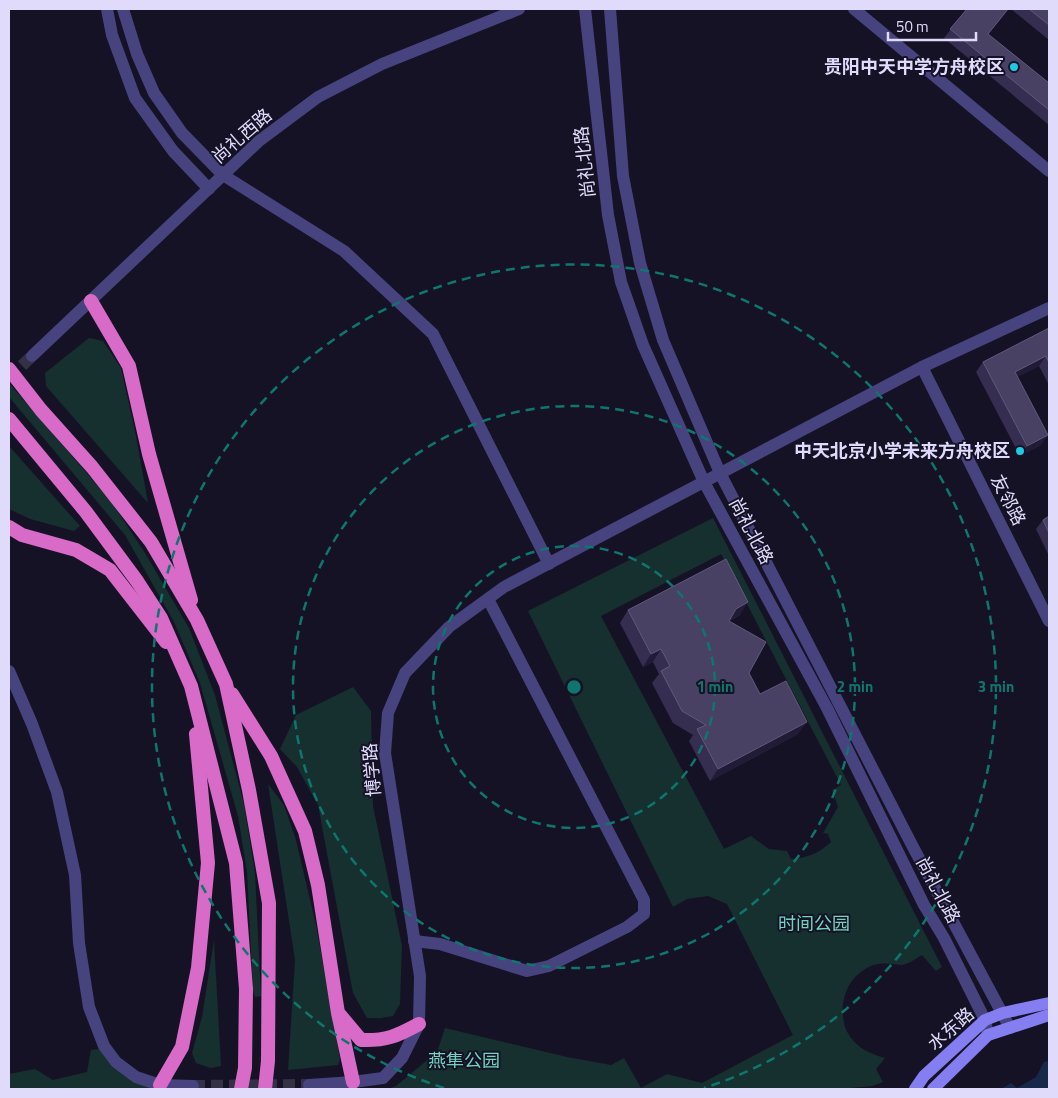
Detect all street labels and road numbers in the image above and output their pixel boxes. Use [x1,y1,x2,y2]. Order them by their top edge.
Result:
street label: 尚礼西路 [206,102,278,169]
street label: 尚礼北路 [567,125,602,199]
street label: 友邻路 [984,470,1033,530]
street label: 尚礼北路 [723,493,780,569]
street label: 博学路 [356,742,387,798]
street label: 尚礼北路 [910,852,967,928]
street label: 水东路 [921,1001,980,1057]

